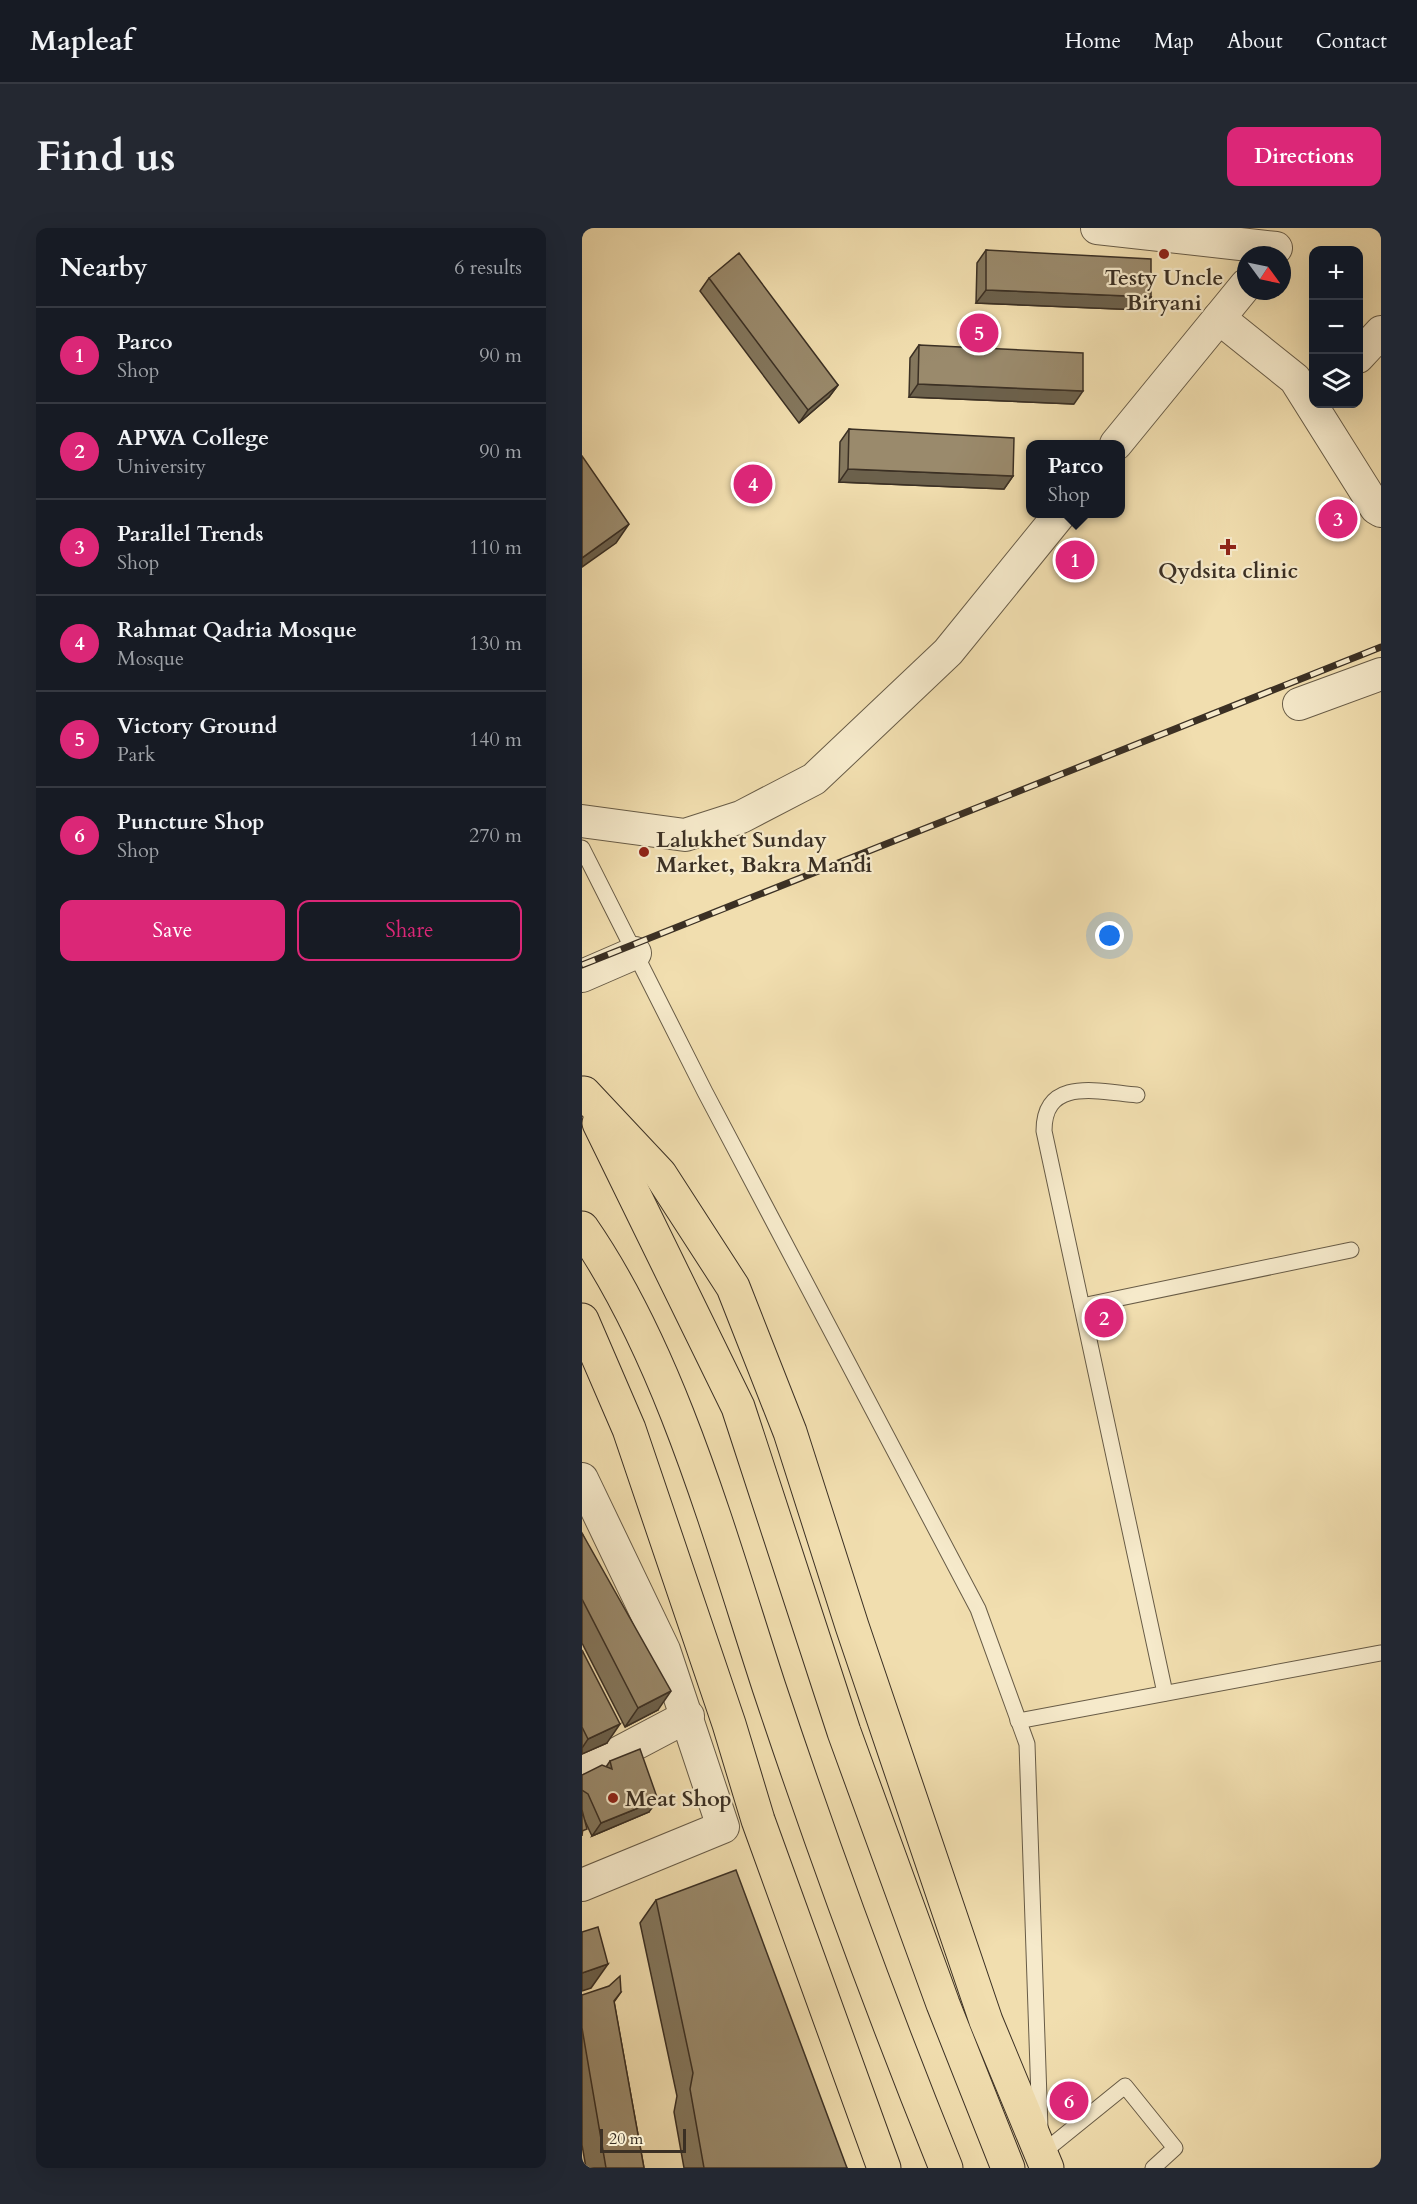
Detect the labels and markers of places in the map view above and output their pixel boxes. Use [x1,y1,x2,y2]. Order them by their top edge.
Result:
marker: Testy Uncle Biryani [1157,247,1171,261]
place label: Testy Uncle Biryani [1105,263,1223,318]
pin: 5 [960,310,998,356]
pin: 4 [734,462,772,506]
pin: 3 [1318,496,1358,542]
pin: 1 [1056,538,1094,582]
marker: Qydsita clinic [1221,540,1235,554]
place label: Qydsita clinic [1158,556,1298,586]
place label: Lalukhet Sunday Market, Bakra Mandi [656,825,872,880]
marker: Lalukhet Sunday Market, Bakra Mandi [637,845,651,859]
pin: 2 [1084,1296,1124,1340]
place label: Meat Shop [625,1784,732,1814]
marker: Meat Shop [606,1791,620,1805]
pin: 6 [1050,2078,1088,2124]

